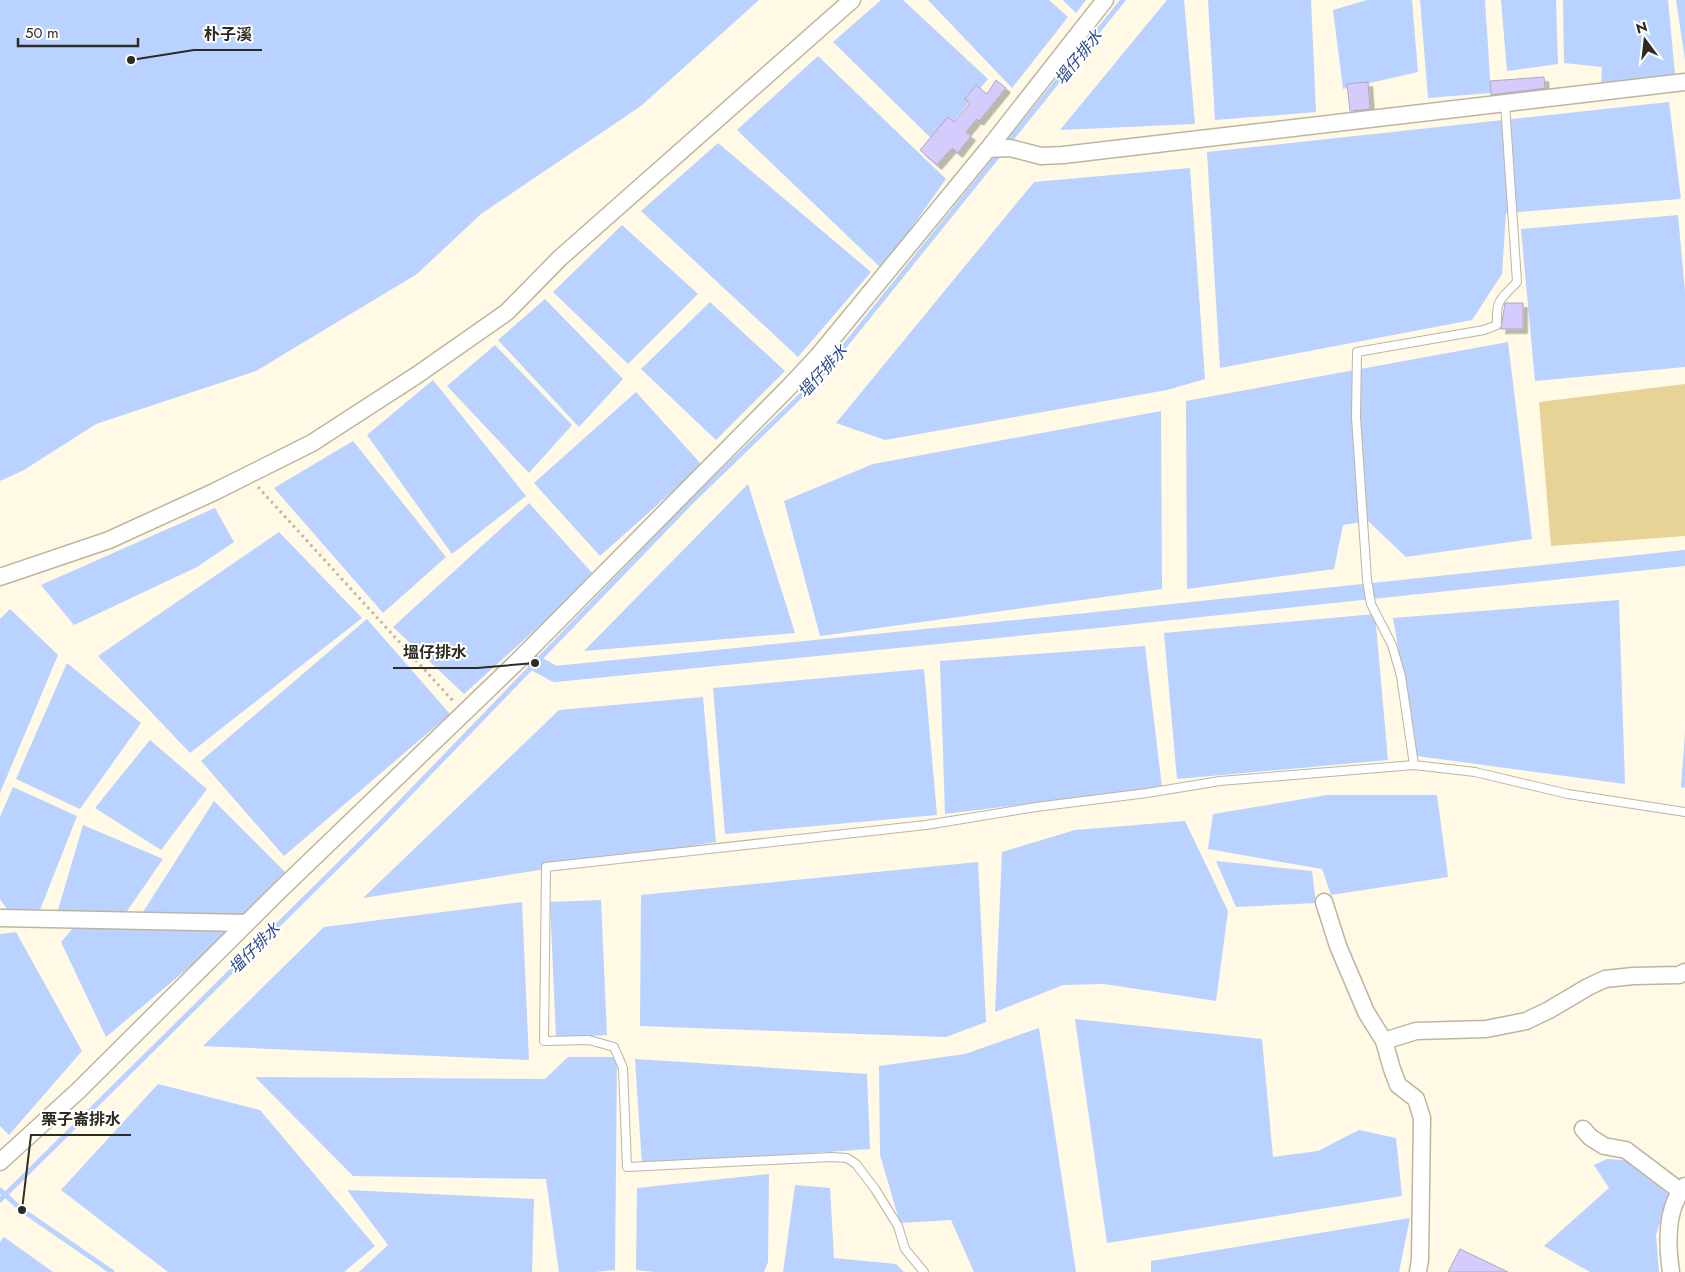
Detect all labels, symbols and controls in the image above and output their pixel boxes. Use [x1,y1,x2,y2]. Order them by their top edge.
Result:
scale bar [18,15,138,47]
north arrow [1620,15,1670,65]
text: N [1634,16,1650,39]
callout: 朴子溪 [194,19,262,50]
text: 50 m [25,22,59,44]
text: 朴子溪 [204,23,252,46]
water label: 塭仔排水 [1049,24,1108,89]
water label: 塭仔排水 [792,339,853,403]
callout: 塭仔排水 [393,637,477,668]
text: 塭仔排水 [403,641,467,664]
water label: 塭仔排水 [224,917,286,979]
callout: 栗子崙排水 [31,1104,131,1135]
text: 栗子崙排水 [41,1108,121,1131]

